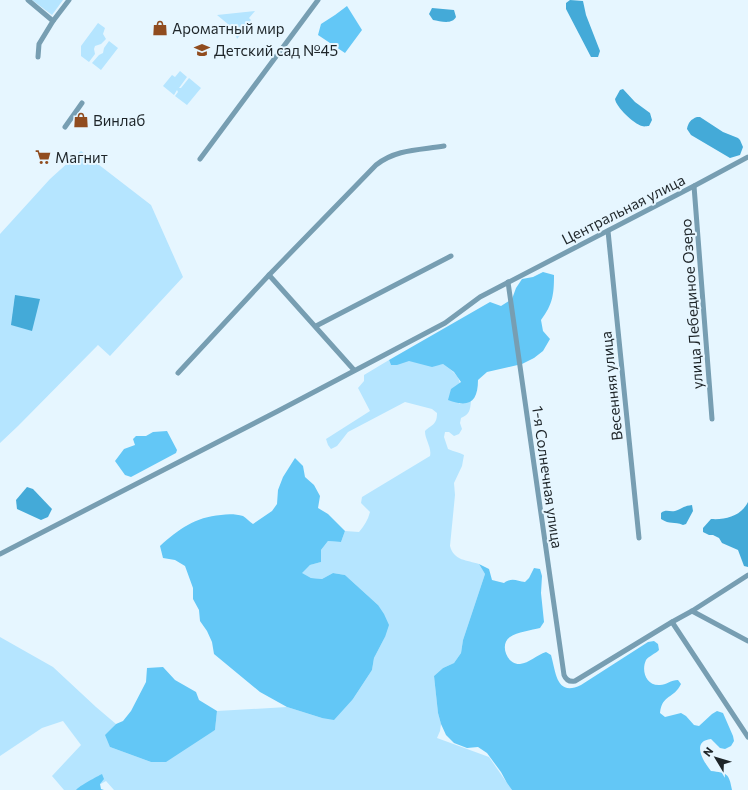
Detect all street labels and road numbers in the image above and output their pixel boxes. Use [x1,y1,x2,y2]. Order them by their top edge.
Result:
street label: Центральная улица [558,170,688,248]
street label: улица Лебединое Озеро [676,218,706,390]
street label: Весенняя улица [596,331,626,441]
street label: 1-я Солнечная улица [529,405,567,549]

